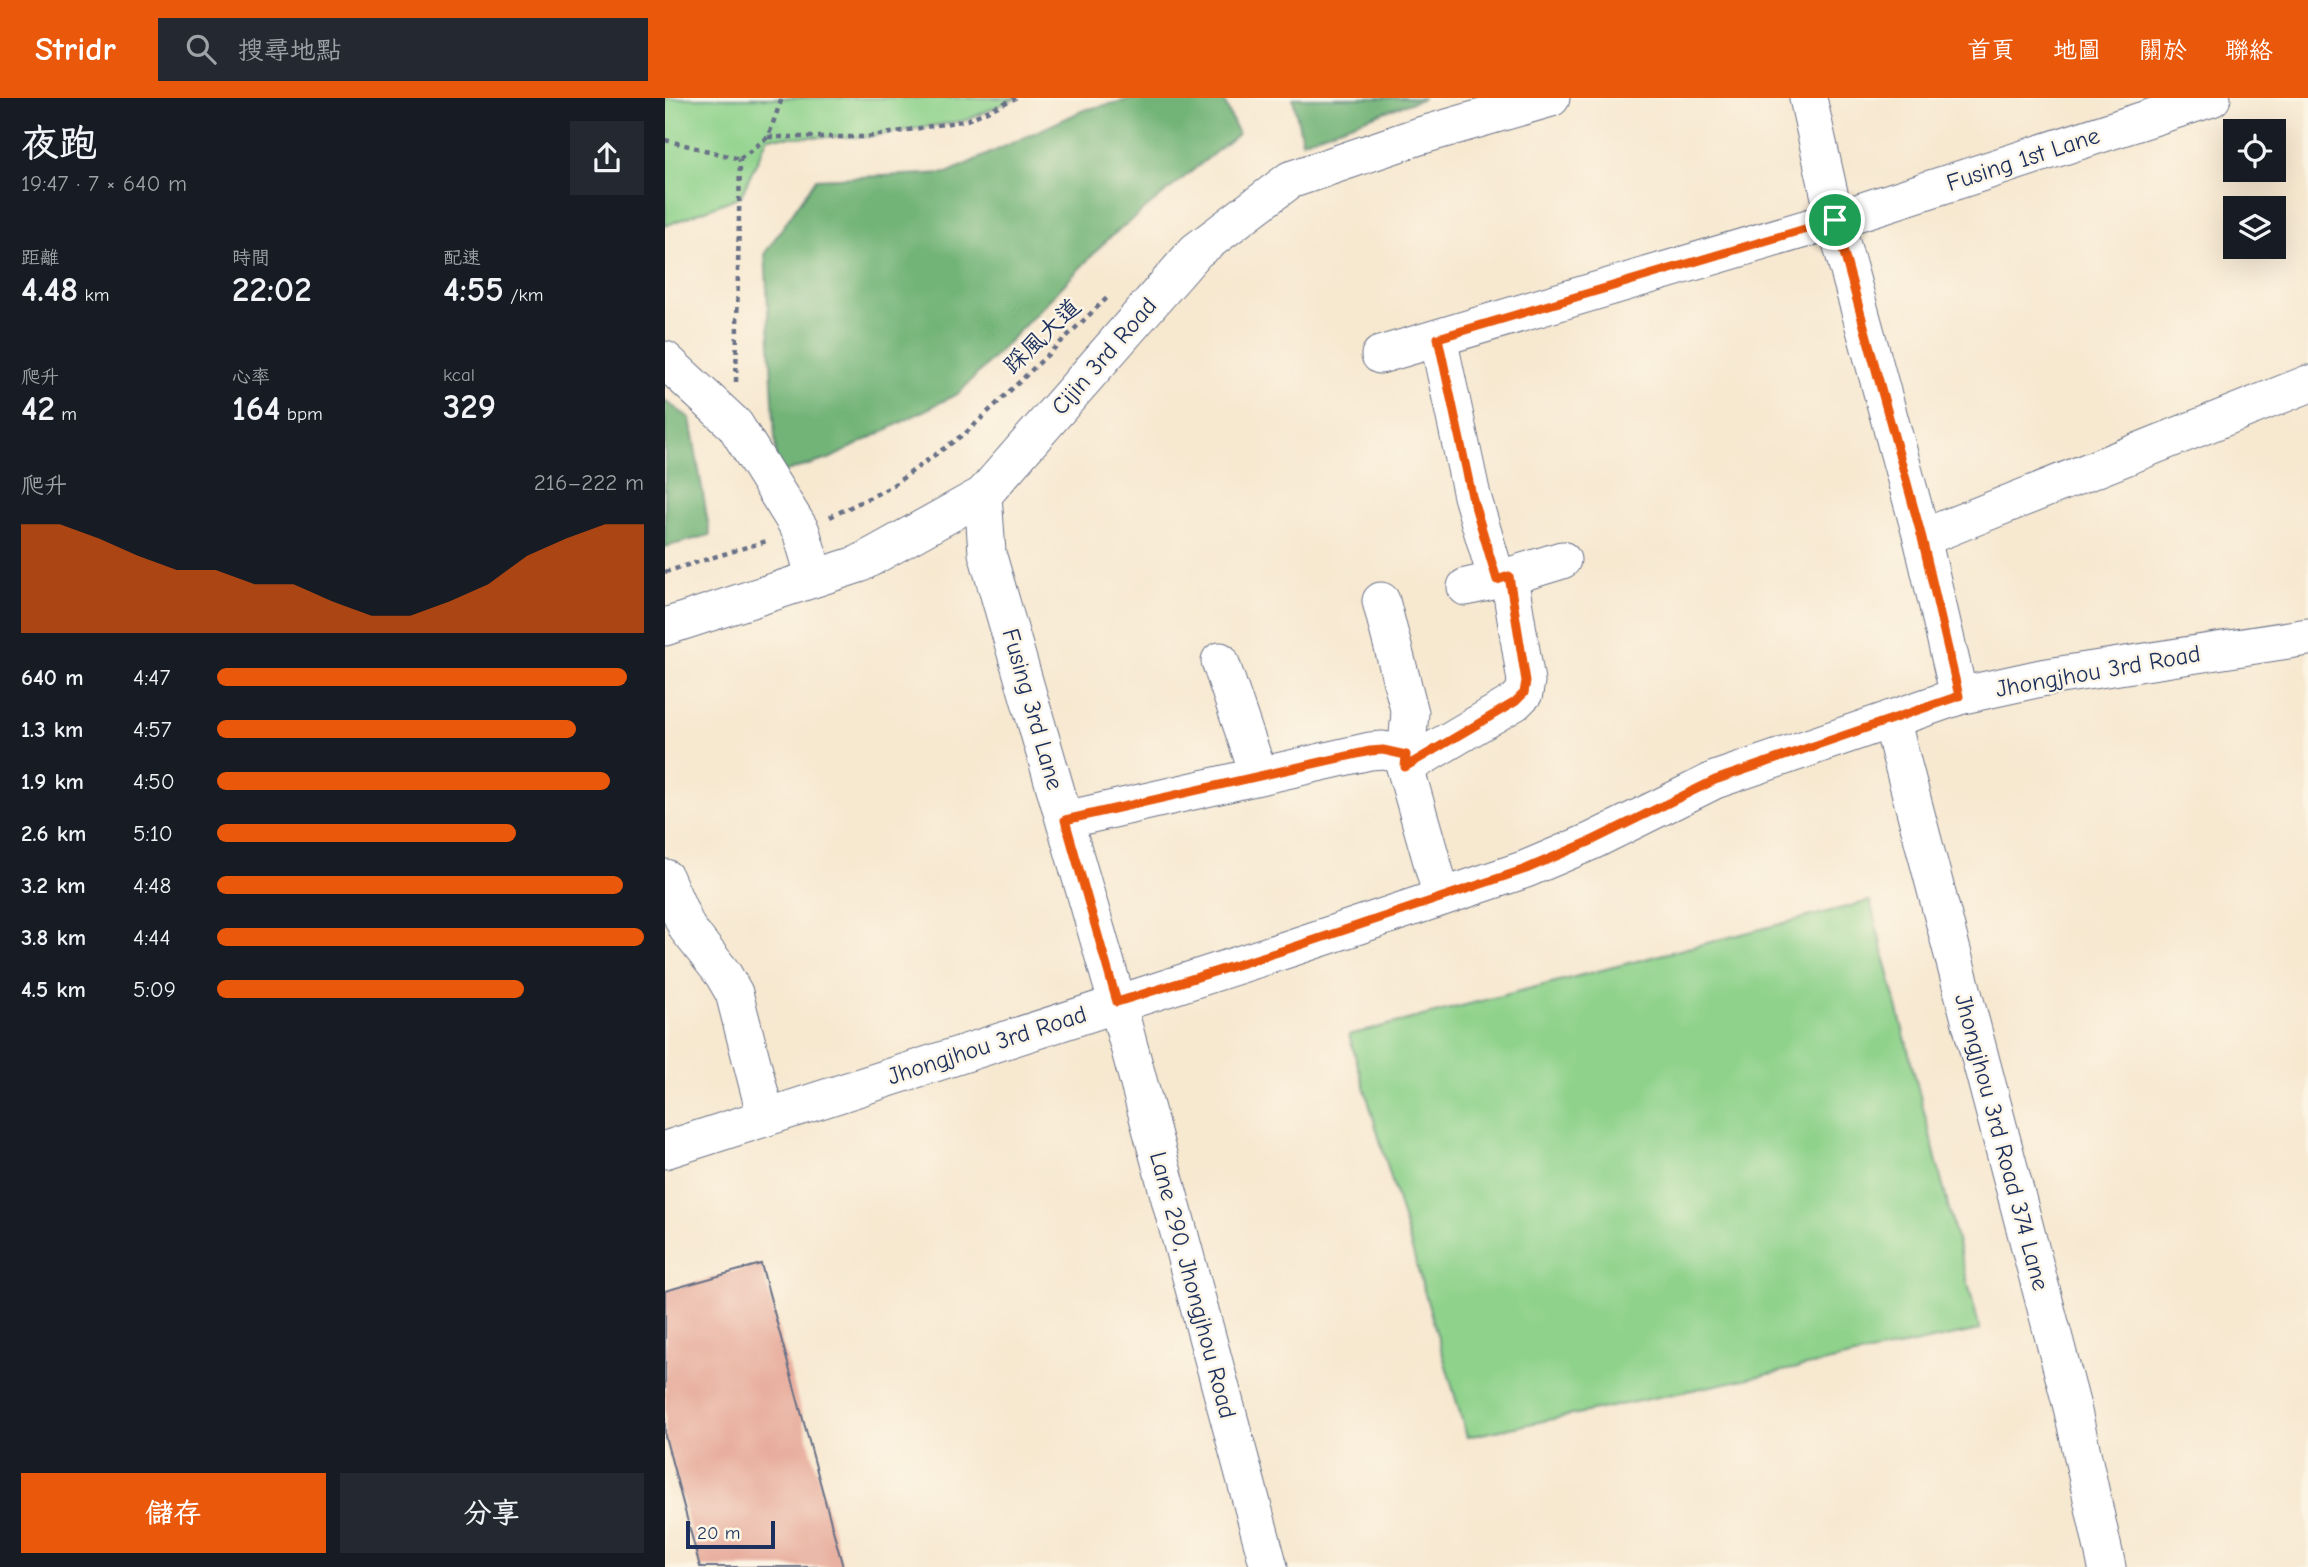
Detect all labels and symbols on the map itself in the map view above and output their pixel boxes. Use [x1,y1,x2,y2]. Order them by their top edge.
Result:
street label: Fusing 1st Lane [1943,121,2103,197]
pin [1805,190,1865,250]
street label: Cijin 3rd Road [1046,292,1162,420]
street label: 踩風大道 [998,293,1086,379]
street label: Fusing 3rd Lane [997,625,1069,793]
street label: Jhongjhou 3rd Road [1993,639,2203,703]
street label: Jhongjhou 3rd Road 374 Lane [1949,991,2055,1293]
street label: Jhongjhou 3rd Road [884,1000,1090,1090]
street label: Lane 290, Jhongjhou Road [1144,1149,1242,1421]
scale bar [686,1518,775,1550]

